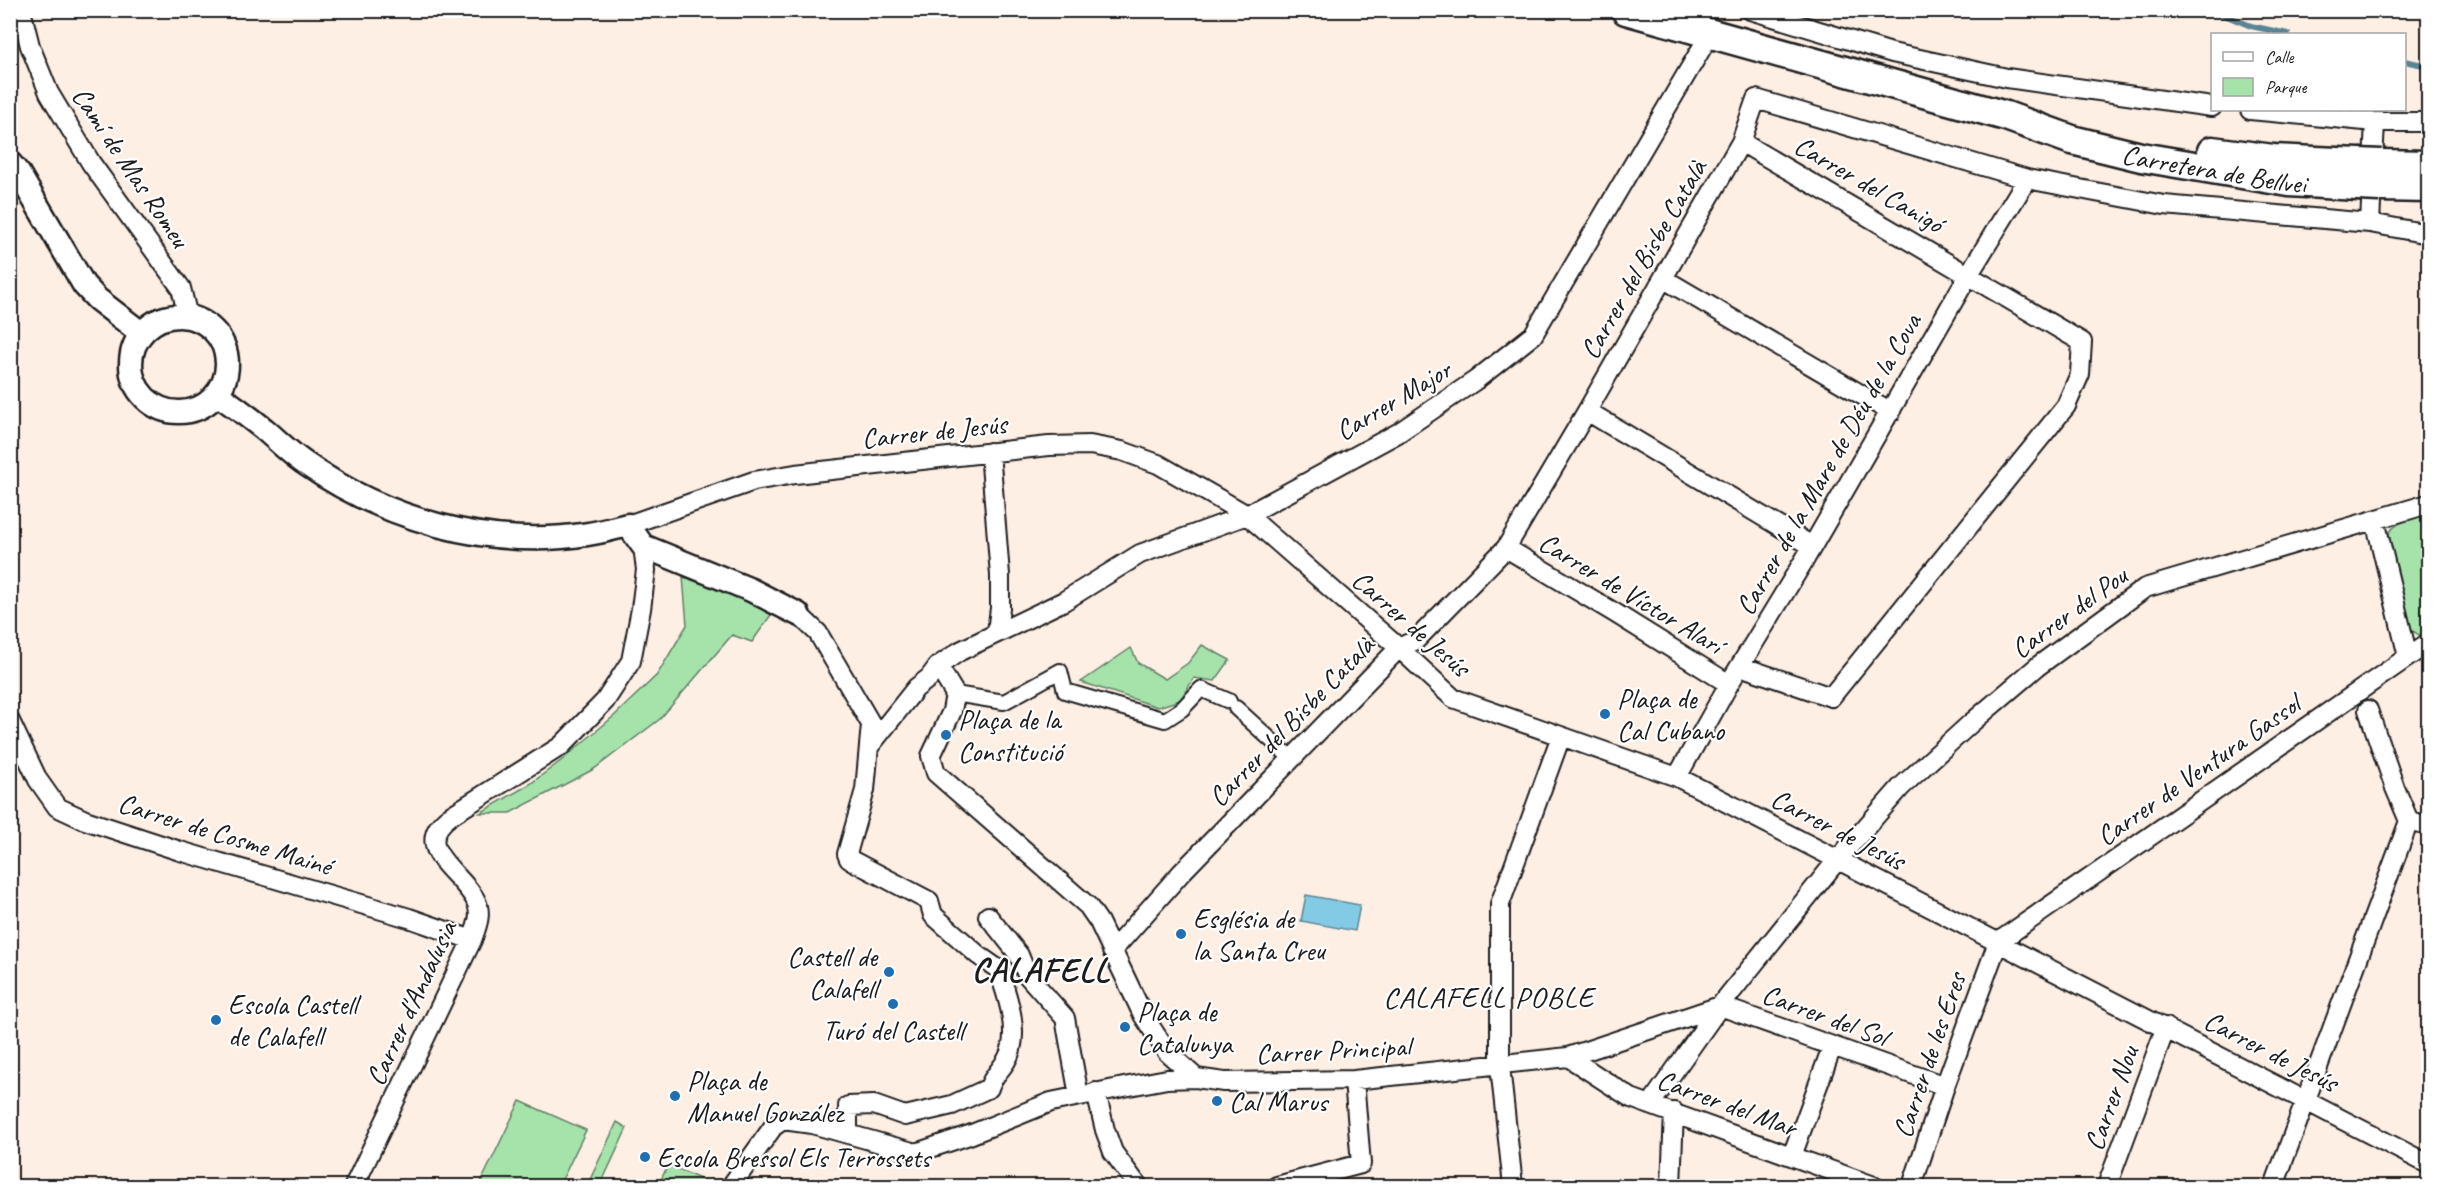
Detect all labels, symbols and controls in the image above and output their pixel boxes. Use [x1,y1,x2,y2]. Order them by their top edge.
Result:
legend [2211,33,2406,111]
text: Calle [2265,46,2294,68]
text: Parque [2265,76,2307,98]
street label: Camí de Mas Romeu [64,80,199,256]
street label: Carrer del Canigó [1788,127,1953,243]
street label: Carretera de Bellvei [2119,136,2311,201]
street label: Carrer del Bisbe Català [1572,152,1715,365]
street label: Carrer de la Mare de Déu de la Cova [1727,305,1930,621]
street label: Carrer Major [1329,351,1459,448]
street label: Carrer de Jesús [860,406,1011,456]
street label: Carrer de Víctor Alarí [1533,524,1734,665]
street label: Carrer del Pou [2004,557,2135,666]
street label: Carrer de Jesús [1345,562,1479,685]
street label: Carrer del Bisbe Català [1201,627,1383,814]
place label: Plaça de Cal Cubano [1617,681,1726,748]
street label: Carrer de Ventura Gassol [2089,684,2311,853]
place label: Plaça de la Constitució [958,702,1066,769]
marker: Plaça de Cal Cubano [1598,707,1612,721]
marker: Plaça de la Constitució [939,728,953,742]
street label: Carrer de Jesús [1765,780,1913,879]
street label: Carrer de Cosme Mainé [114,785,340,884]
place label: Església de la Santa Creu [1193,901,1326,968]
street label: Carrer d'Andalusia [358,914,465,1091]
marker: Església de la Santa Creu [1174,927,1188,941]
place label: Castell de Calafell [787,939,882,1006]
district label: CALAFELL [972,948,1110,991]
marker: Castell de Calafell [882,965,896,979]
street label: Carrer de les Eres [1884,966,1974,1142]
street label: Carrer del Sol [1757,976,1898,1056]
district label: CALAFELL POBLE [1383,978,1597,1016]
place label: Escola Castell de Calafell [228,987,362,1054]
place label: Plaça de Catalunya [1137,994,1234,1061]
marker: Turó del Castell [886,997,900,1011]
street label: Carrer de Jesús [2198,1002,2346,1101]
marker: Escola Castell de Calafell [209,1013,223,1027]
place label: Turó del Castell [823,1013,969,1048]
marker: Plaça de Catalunya [1118,1020,1132,1034]
street label: Carrer Principal [1255,1028,1416,1072]
street label: Carrer Nou [2076,1039,2147,1155]
street label: Carrer del Mar [1653,1062,1803,1145]
place label: Plaça de Manuel González [687,1063,845,1130]
place label: Cal Marus [1229,1084,1330,1119]
marker: Plaça de Manuel González [668,1089,682,1103]
marker: Cal Marus [1210,1094,1224,1108]
place label: Escola Bressol Els Terrossets [657,1140,933,1175]
marker: Escola Bressol Els Terrossets [638,1150,652,1164]

